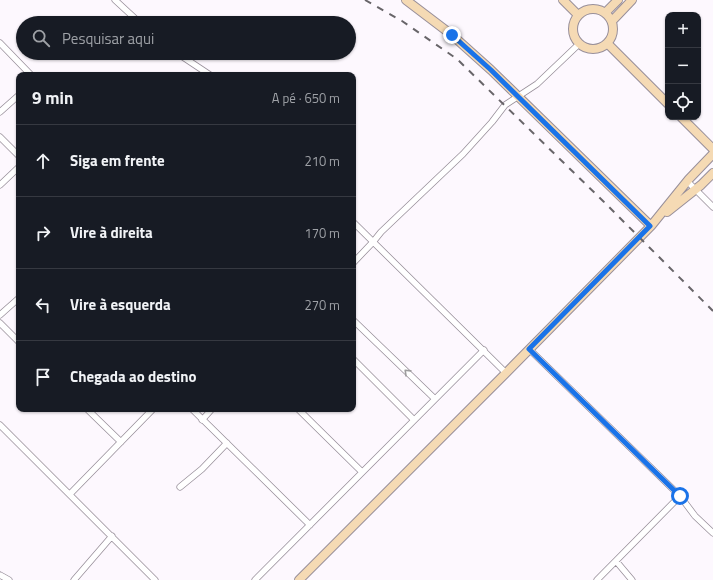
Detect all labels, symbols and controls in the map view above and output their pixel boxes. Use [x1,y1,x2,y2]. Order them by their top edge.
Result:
map controls [665,12,701,120]
button: + [665,12,701,48]
search box [16,16,356,60]
route end [443,26,461,44]
icon: search [30,27,52,49]
text: Pesquisar aqui [62,27,154,50]
button: − [665,48,701,84]
button: locate [665,84,701,120]
text: 9 min [32,85,73,111]
text: A pé · 650 m [272,88,340,108]
text: Siga em frente [70,149,165,172]
icon: ahead [32,150,54,172]
text: 210 m [304,151,340,171]
text: Vire à direita [70,221,153,244]
icon: right [32,222,54,244]
text: 170 m [304,223,340,243]
text: Vire à esquerda [70,293,171,316]
icon: left [32,294,54,316]
text: 270 m [304,295,340,315]
text: Chegada ao destino [70,365,196,388]
icon: arrive [32,366,54,388]
one-way arrow [404,369,412,377]
route start [671,487,689,505]

